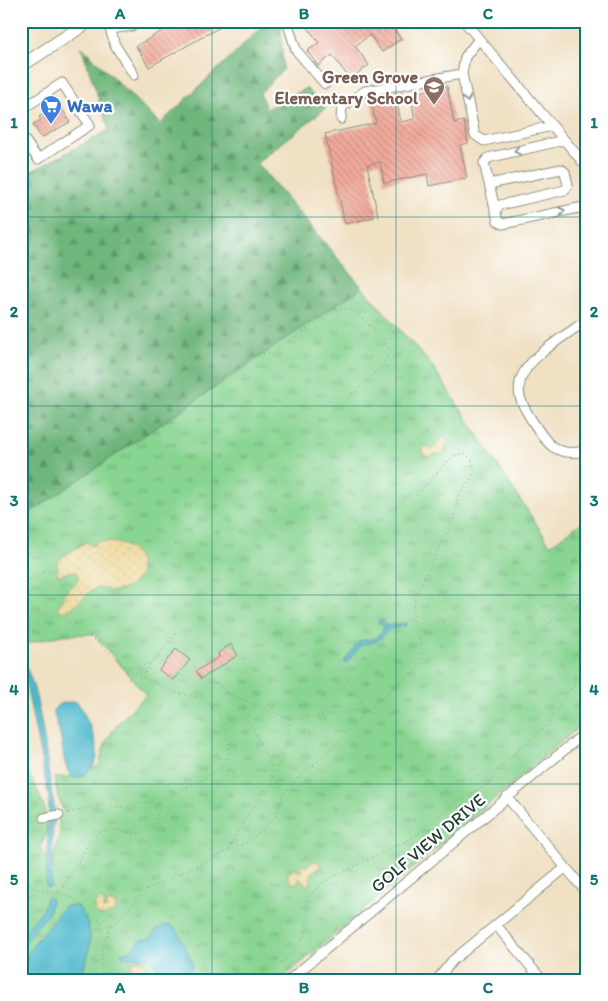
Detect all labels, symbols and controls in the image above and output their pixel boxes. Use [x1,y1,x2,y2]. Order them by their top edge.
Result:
text: A [114,4,126,23]
text: B [299,4,310,23]
text: C [483,4,494,23]
place label: Green Grove Elementary School [274,66,419,109]
school or university icon: Green Grove Elementary School [422,75,446,106]
supermarket icon: Wawa [39,94,63,125]
place label: Wawa [67,95,112,117]
one-way arrow [461,95,472,104]
text: 1 [10,113,18,132]
text: 1 [590,113,598,132]
one-way arrow [512,145,521,156]
one-way arrow [558,207,567,217]
text: 2 [10,302,19,321]
text: 2 [590,302,599,321]
text: 3 [10,491,19,510]
text: 3 [590,491,599,510]
text: 4 [9,680,19,699]
text: 4 [589,680,599,699]
street label: GOLF VIEW DRIVE [366,789,490,897]
text: 5 [10,870,19,889]
text: 5 [590,870,599,889]
text: A [114,978,126,997]
text: B [299,978,310,997]
text: C [483,978,494,997]

